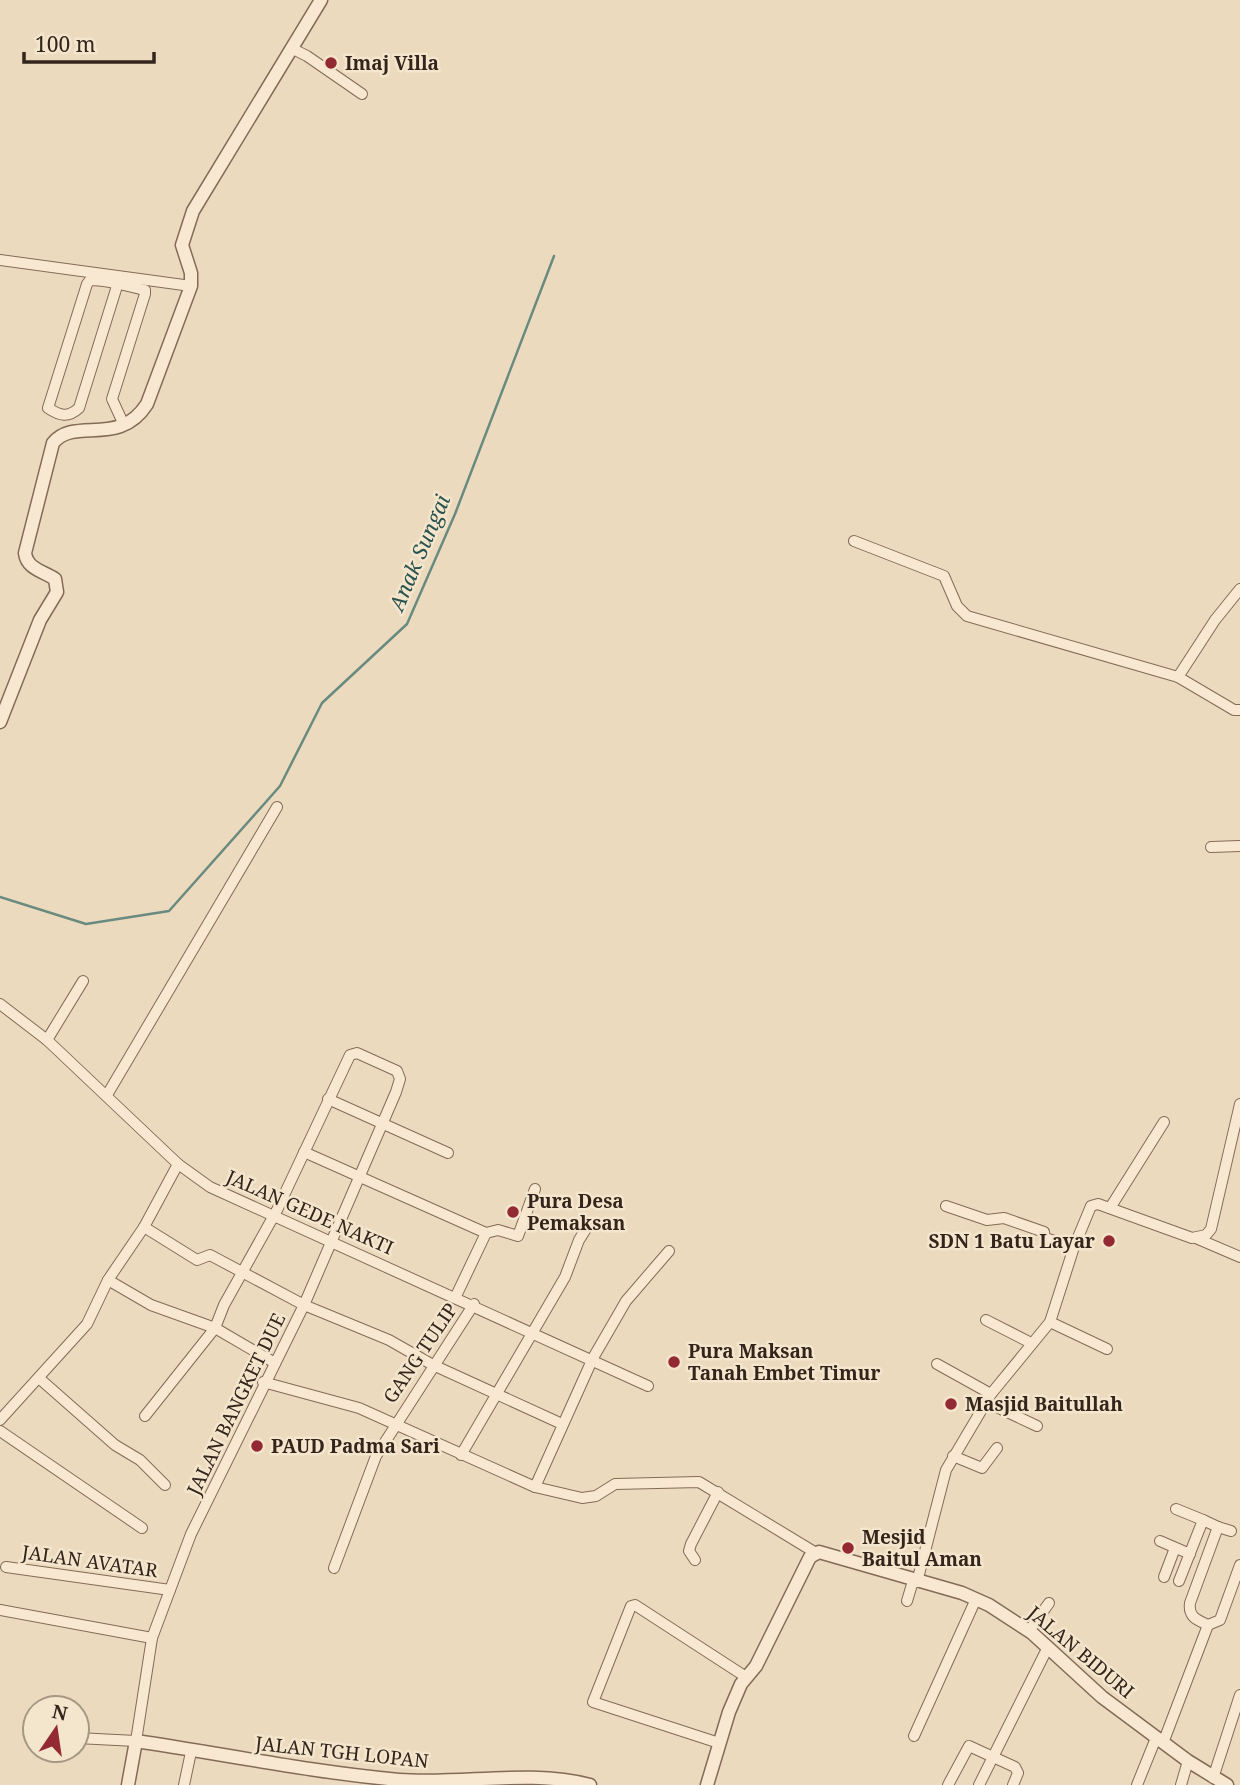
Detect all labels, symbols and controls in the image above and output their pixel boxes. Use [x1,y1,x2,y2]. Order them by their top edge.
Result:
scale bar [24,21,154,65]
text: 100 m [35,30,96,58]
place label: Imaj Villa [345,50,439,76]
marker: Imaj Villa [323,55,339,71]
water label: Anak Sungai [381,490,456,617]
street label: JALAN GEDE NAKTI [221,1163,398,1261]
place label: Pura Desa Pemaksan [527,1188,626,1236]
marker: Pura Desa Pemaksan [505,1204,521,1220]
place label: SDN 1 Batu Layar [929,1228,1095,1254]
marker: SDN 1 Batu Layar [1101,1233,1117,1249]
street label: GANG TULIP [377,1298,463,1408]
street label: JALAN BANGKET DUE [180,1309,291,1500]
place label: Pura Maksan Tanah Embet Timur [688,1338,880,1386]
marker: Pura Maksan Tanah Embet Timur [666,1354,682,1370]
place label: Masjid Baitullah [965,1391,1123,1417]
marker: Masjid Baitullah [943,1396,959,1412]
place label: PAUD Padma Sari [271,1433,440,1459]
marker: PAUD Padma Sari [249,1438,265,1454]
place label: Mesjid Baitul Aman [862,1524,982,1572]
street label: JALAN AVATAR [20,1538,160,1583]
marker: Mesjid Baitul Aman [840,1540,856,1556]
street label: JALAN BIDURI [1022,1599,1140,1704]
north arrow [21,1694,91,1764]
text: N [50,1698,70,1727]
street label: JALAN TGH LOPAN [253,1730,430,1774]

